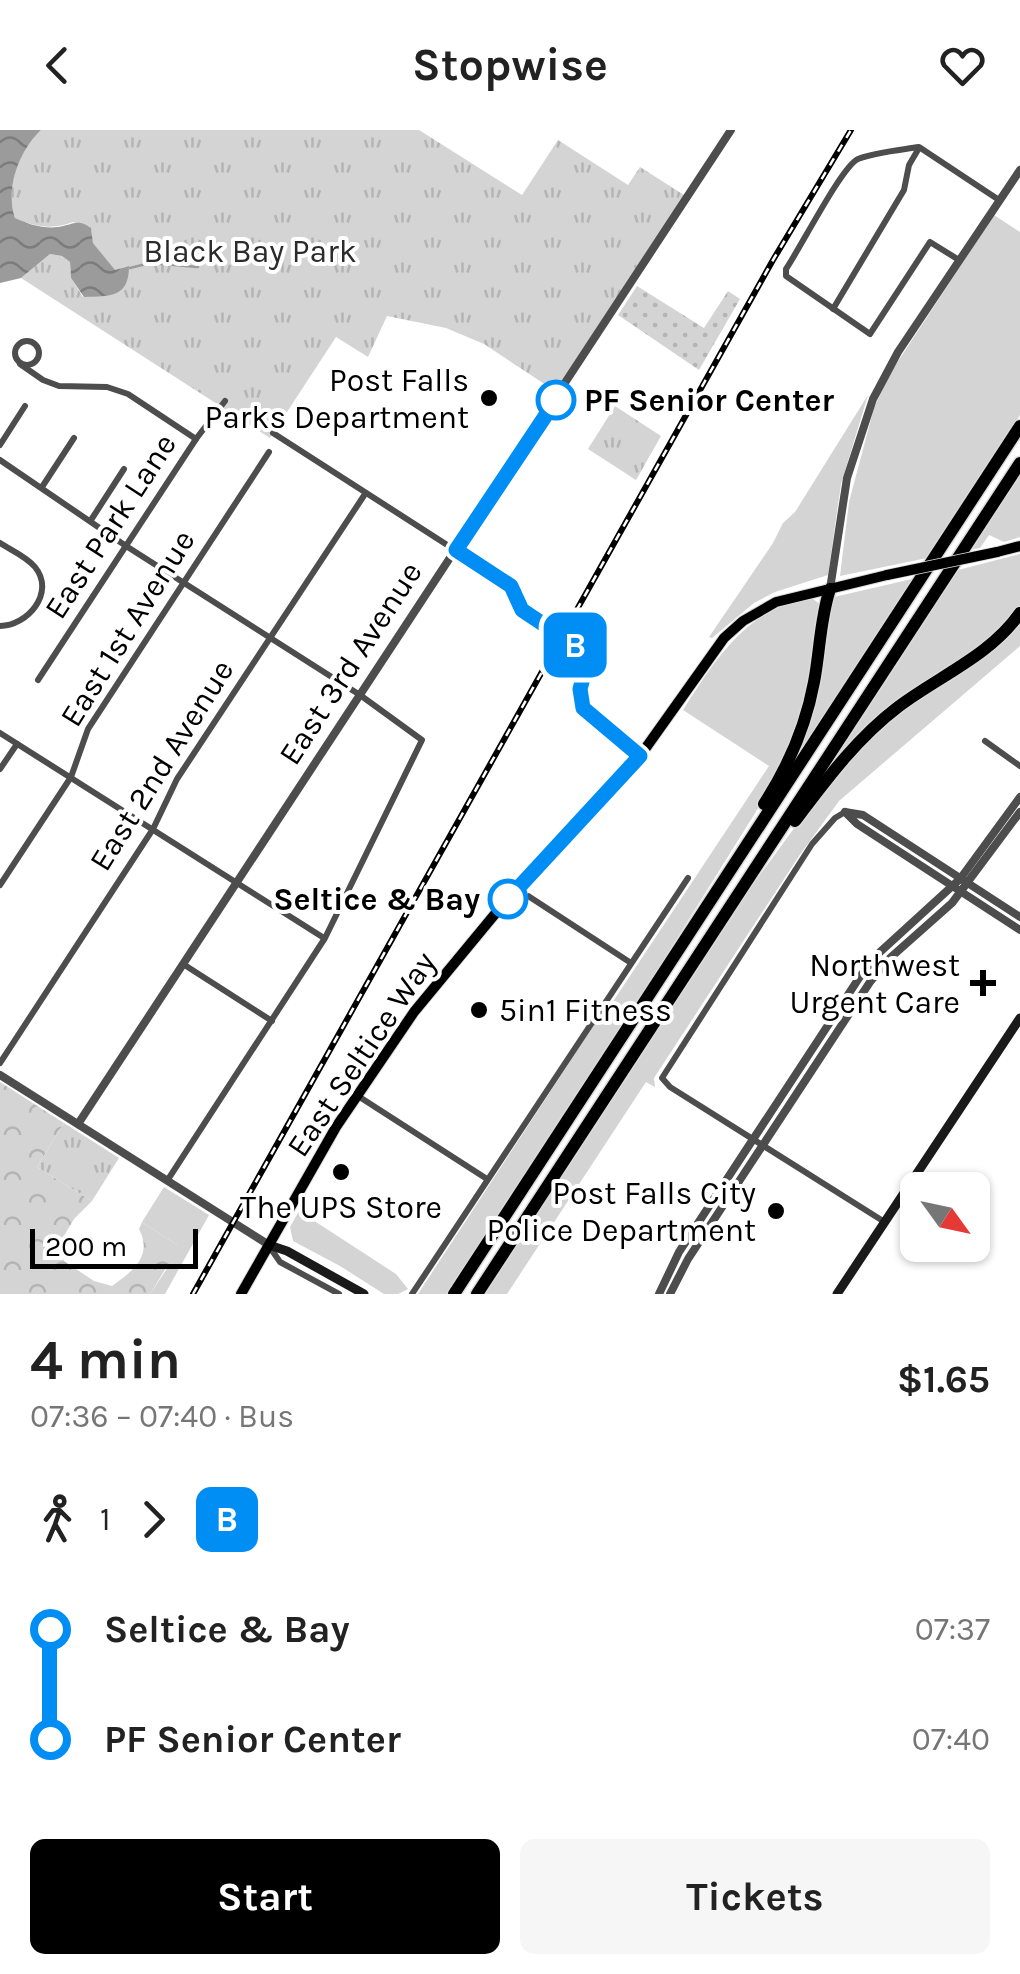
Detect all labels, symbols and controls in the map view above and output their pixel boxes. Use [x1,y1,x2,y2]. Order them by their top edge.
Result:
icon: back [30,38,85,93]
icon: heart [935,38,990,93]
text: Stopwise [412,39,608,91]
park label: Black Bay Park [143,233,357,270]
place label: Post Falls Parks Department [204,362,469,436]
marker: PF Senior Center [537,381,575,419]
place label: PF Senior Center [584,382,834,419]
marker: Post Falls Parks Department [478,387,500,409]
street label: East Park Lane [37,427,184,626]
street label: East 1st Avenue [52,523,203,733]
street label: East 3rd Avenue [271,555,430,772]
line badge: B [542,612,608,678]
text: B [564,625,586,666]
street label: East 2nd Avenue [82,653,241,878]
marker: Seltice & Bay [489,880,527,918]
place label: Seltice & Bay [273,881,480,918]
street label: East Seltice Way [279,945,444,1164]
place label: Northwest Urgent Care [789,947,960,1021]
marker: Northwest Urgent Care [970,970,996,996]
place label: 5in1 Fitness [499,992,672,1029]
marker: 5in1 Fitness [468,999,490,1021]
marker: The UPS Store [330,1161,352,1183]
north arrow [900,1172,990,1262]
map controls [900,1172,990,1262]
place label: Post Falls City Police Department [487,1175,756,1249]
place label: The UPS Store [240,1189,442,1226]
marker: Post Falls City Police Department [765,1200,787,1222]
scale bar [30,1224,198,1268]
text: 200 m [45,1230,127,1263]
text: 4 min [30,1328,181,1392]
text: $1.65 [897,1357,990,1402]
text: 07:36 – 07:40 · Bus [30,1398,294,1435]
icon: walk [30,1492,85,1547]
icon: forward [126,1492,181,1547]
text: B [216,1499,238,1540]
text: 1 [100,1501,111,1538]
text: Seltice & Bay [104,1607,350,1652]
text: 07:37 [915,1611,990,1648]
text: PF Senior Center [104,1717,401,1762]
text: 07:40 [912,1721,990,1758]
button: Start [30,1839,500,1954]
button: Tickets [520,1839,990,1954]

